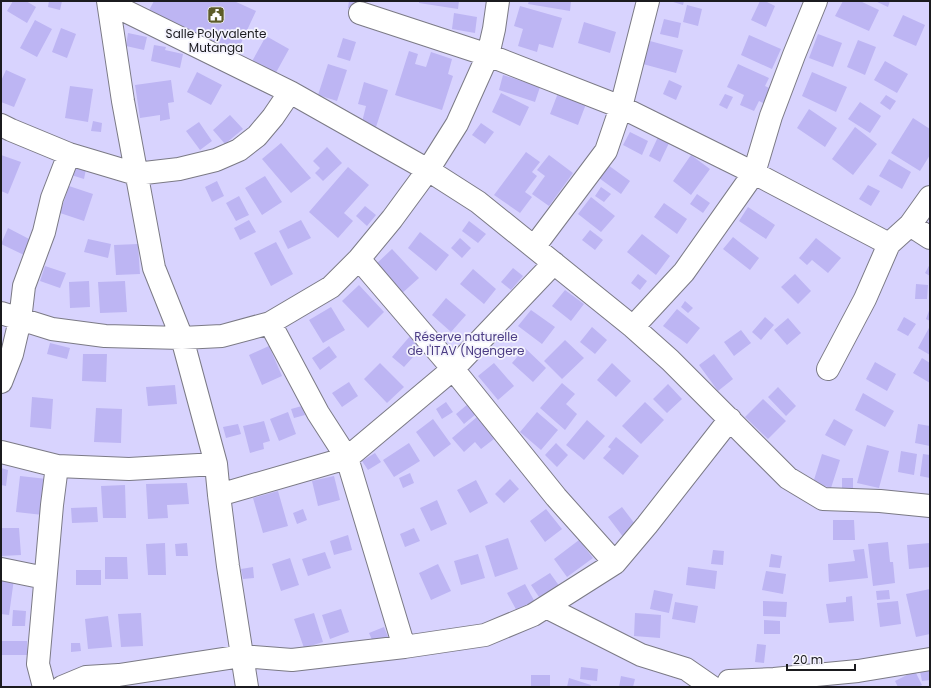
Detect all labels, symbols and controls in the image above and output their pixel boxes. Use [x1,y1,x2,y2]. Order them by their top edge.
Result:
public building icon: Salle Polyvalente Mutanga [206,5,226,25]
place label: Salle Polyvalente Mutanga [166,25,266,56]
park label: Réserve naturelle de l'ITAV (Ngengere [407,328,525,359]
scale bar [787,646,855,672]
text: 20 m [793,651,823,668]

